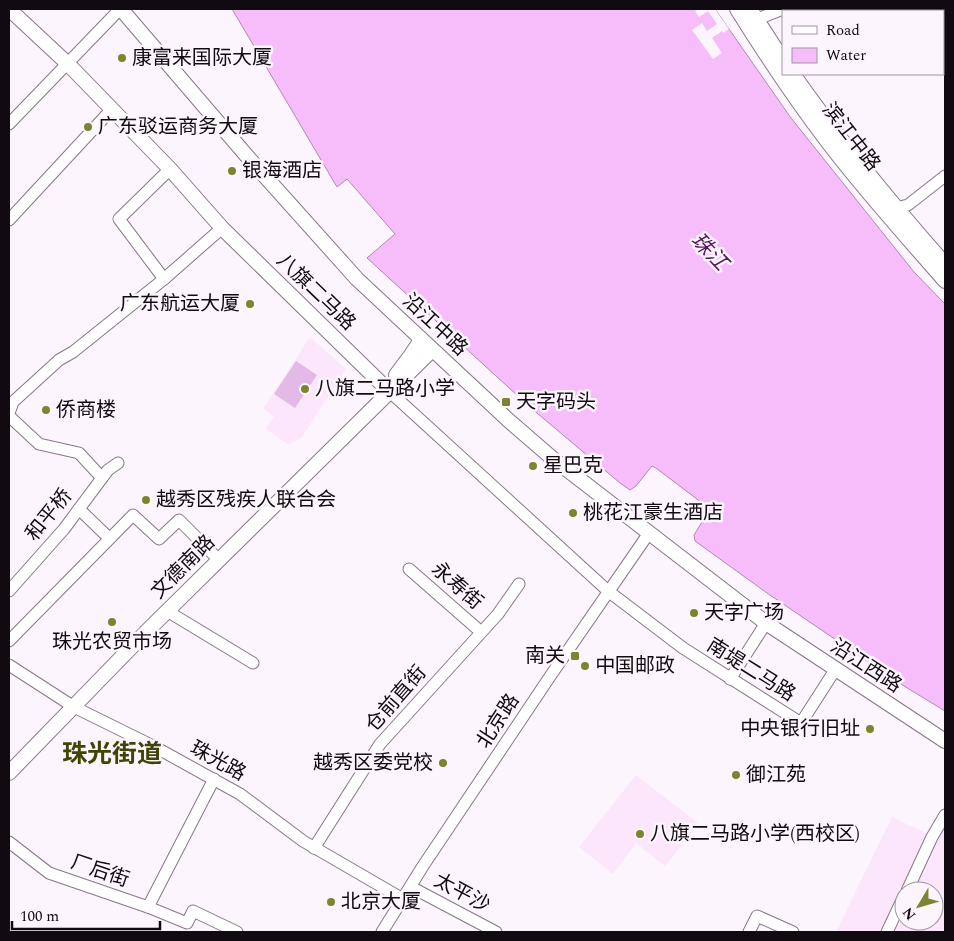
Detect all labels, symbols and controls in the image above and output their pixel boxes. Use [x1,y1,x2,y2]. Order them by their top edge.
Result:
legend [782,10,944,75]
text: Road [826,19,860,42]
place label: 康富来国际大厦 [132,43,272,73]
text: Water [826,44,866,67]
marker: 康富来国际大厦 [116,52,128,64]
street label: 滨江中路 [815,96,887,178]
place label: 广东驳运商务大厦 [98,112,258,142]
marker: 广东驳运商务大厦 [82,121,94,133]
place label: 银海酒店 [242,156,322,186]
marker: 银海酒店 [226,165,238,177]
water label: 珠江 [683,226,736,280]
street label: 八旗二马路 [270,246,362,338]
street label: 沿江中路 [396,287,474,363]
place label: 广东航运大厦 [120,289,240,319]
marker: 广东航运大厦 [244,298,256,310]
place label: 八旗二马路小学 [315,374,455,404]
marker: 八旗二马路小学 [299,383,311,395]
place label: 天字码头 [516,387,596,417]
place label: 侨商楼 [56,395,116,425]
marker: 天字码头 [500,396,512,408]
marker: 侨商楼 [40,404,52,416]
place label: 星巴克 [543,451,603,481]
marker: 星巴克 [527,460,539,472]
street label: 和平桥 [18,482,80,548]
place label: 越秀区残疾人联合会 [156,485,336,515]
marker: 越秀区残疾人联合会 [140,494,152,506]
place label: 桃花江豪生酒店 [583,498,723,528]
marker: 桃花江豪生酒店 [567,507,579,519]
street label: 文德南路 [144,528,222,606]
street label: 永寿街 [425,555,489,617]
place label: 天字广场 [704,598,784,628]
marker: 天字广场 [688,607,700,619]
marker: 珠光农贸市场 [106,616,118,628]
place label: 珠光农贸市场 [52,627,172,657]
street label: 南堤二马路 [701,631,801,709]
street label: 沿江西路 [824,632,908,700]
place label: 南关 [525,641,565,671]
marker: 南关 [569,650,581,662]
place label: 中国邮政 [595,651,675,681]
street label: 仓前直街 [358,659,434,739]
marker: 中国邮政 [579,660,591,672]
street label: 北京路 [469,688,527,754]
place label: 中央银行旧址 [740,714,860,744]
marker: 中央银行旧址 [864,723,876,735]
street label: 珠光路 [184,733,252,789]
district label: 珠光街道 [62,736,162,774]
place label: 越秀区委党校 [313,748,433,778]
marker: 越秀区委党校 [437,757,449,769]
place label: 御江苑 [746,760,806,790]
marker: 御江苑 [730,769,742,781]
place label: 八旗二马路小学(西校区) [650,819,860,849]
marker: 八旗二马路小学(西校区) [634,828,646,840]
street label: 厂后街 [67,847,133,895]
street label: 太平沙 [428,866,496,920]
north arrow [894,881,944,931]
place label: 北京大厦 [341,887,421,917]
marker: 北京大厦 [325,896,337,908]
scale bar [12,898,160,930]
text: N [897,903,921,925]
text: 100 m [20,905,59,928]

